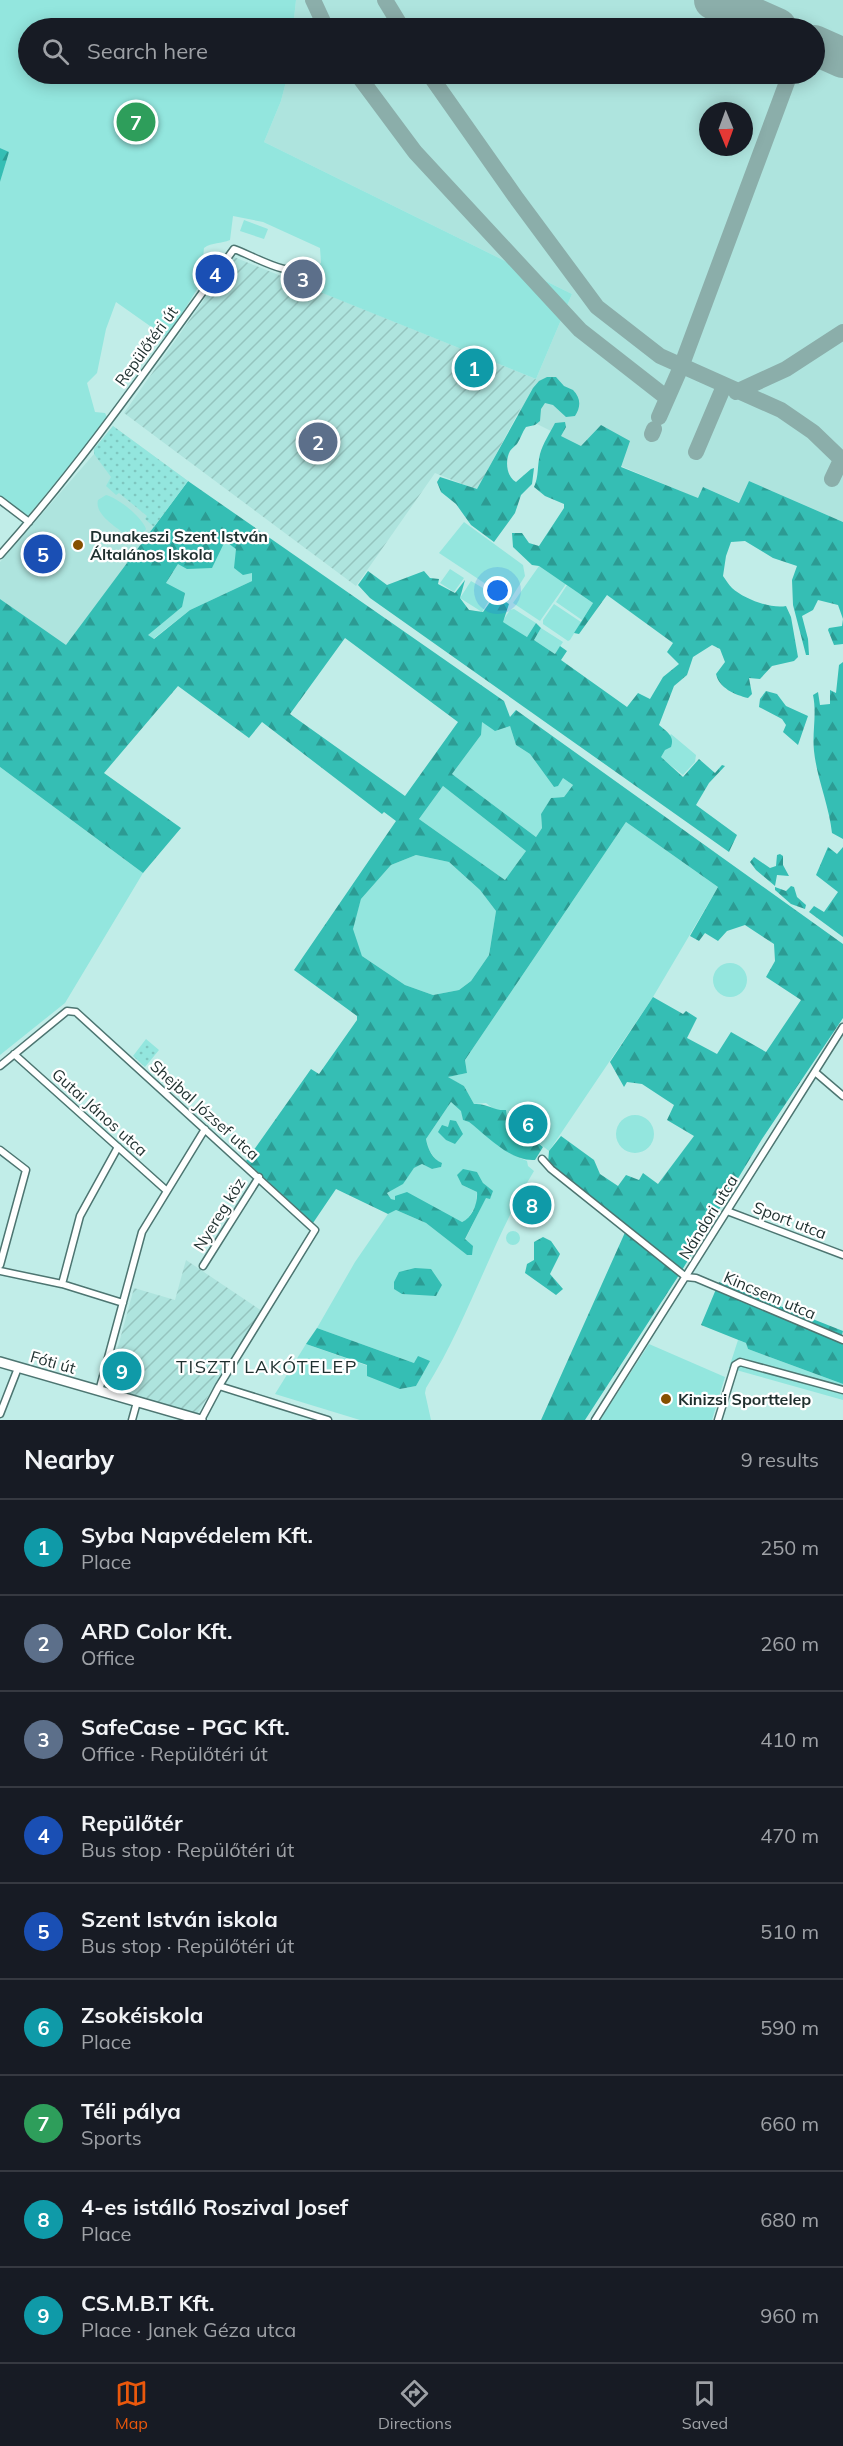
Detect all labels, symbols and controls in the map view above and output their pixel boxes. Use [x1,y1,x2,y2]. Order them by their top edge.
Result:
search box [18,18,825,84]
icon: search [39,35,72,68]
text: Search here [87,37,208,65]
pin: 7 [116,100,156,144]
north arrow [699,102,753,156]
pin: 4 [196,252,234,296]
pin: 3 [284,256,322,302]
street label: Repülőtéri út [110,302,182,390]
pin: 1 [454,346,494,391]
pin: 2 [298,420,338,464]
place label: Dunakeszi Szent István Általános Iskola [90,526,268,564]
pin: 5 [24,532,63,576]
marker: Dunakeszi Szent István Általános Iskola [71,538,85,552]
your location [483,576,512,605]
street label: Shejbal József utca [146,1056,264,1164]
street label: Gutai János utca [48,1064,152,1160]
pin: 6 [508,1102,548,1146]
street label: Nándori utca [674,1171,742,1263]
street label: Nyereg köz [189,1174,249,1254]
pin: 8 [512,1182,552,1228]
street label: Sport utca [751,1197,829,1243]
street label: Kincsem utca [721,1267,819,1323]
street label: Fóti út [28,1346,78,1378]
pin: 9 [102,1348,142,1394]
district label: TISZTI LAKÓTELEP [176,1355,358,1378]
place label: Kinizsi Sporttelep [678,1389,811,1409]
marker: Kinizsi Sporttelep [659,1392,673,1406]
text: Nearby [24,1443,114,1476]
text: 9 results [741,1447,819,1472]
text: Syba Napvédelem Kft. [81,1521,313,1549]
text: 1 [38,1535,50,1560]
text: 250 m [760,1535,819,1560]
text: Place [81,1549,131,1574]
text: ARD Color Kft. [81,1617,233,1645]
text: 2 [38,1631,50,1656]
text: 260 m [760,1631,819,1656]
text: Office [81,1645,135,1670]
text: SafeCase - PGC Kft. [81,1713,290,1741]
text: 3 [38,1727,50,1752]
text: 410 m [760,1727,819,1752]
text: Office · Repülőtéri út [81,1741,268,1766]
text: Repülőtér [81,1809,183,1837]
text: 4 [38,1823,50,1848]
text: 470 m [760,1823,819,1848]
text: Bus stop · Repülőtéri út [81,1837,294,1862]
text: Szent István iskola [81,1905,278,1933]
text: 5 [38,1919,50,1944]
text: 510 m [760,1919,819,1944]
text: Bus stop · Repülőtéri út [81,1933,294,1958]
text: Zsokéiskola [81,2001,203,2029]
text: 6 [38,2015,50,2040]
text: 590 m [760,2015,819,2040]
text: Place [81,2029,131,2054]
text: Téli pálya [81,2097,181,2125]
text: 7 [38,2111,50,2136]
text: 660 m [760,2111,819,2136]
text: Sports [81,2125,142,2150]
text: 4-es istálló Roszival Josef [81,2193,348,2221]
text: 8 [38,2207,50,2232]
text: 680 m [760,2207,819,2232]
text: Place [81,2221,131,2246]
text: CS.M.B.T Kft. [81,2289,214,2317]
text: 9 [38,2303,50,2328]
text: 960 m [760,2303,819,2328]
text: Place · Janek Géza utca [81,2317,296,2342]
tab: Map [115,2377,148,2433]
tab: Directions [378,2377,452,2433]
tab: Saved [682,2377,728,2433]

